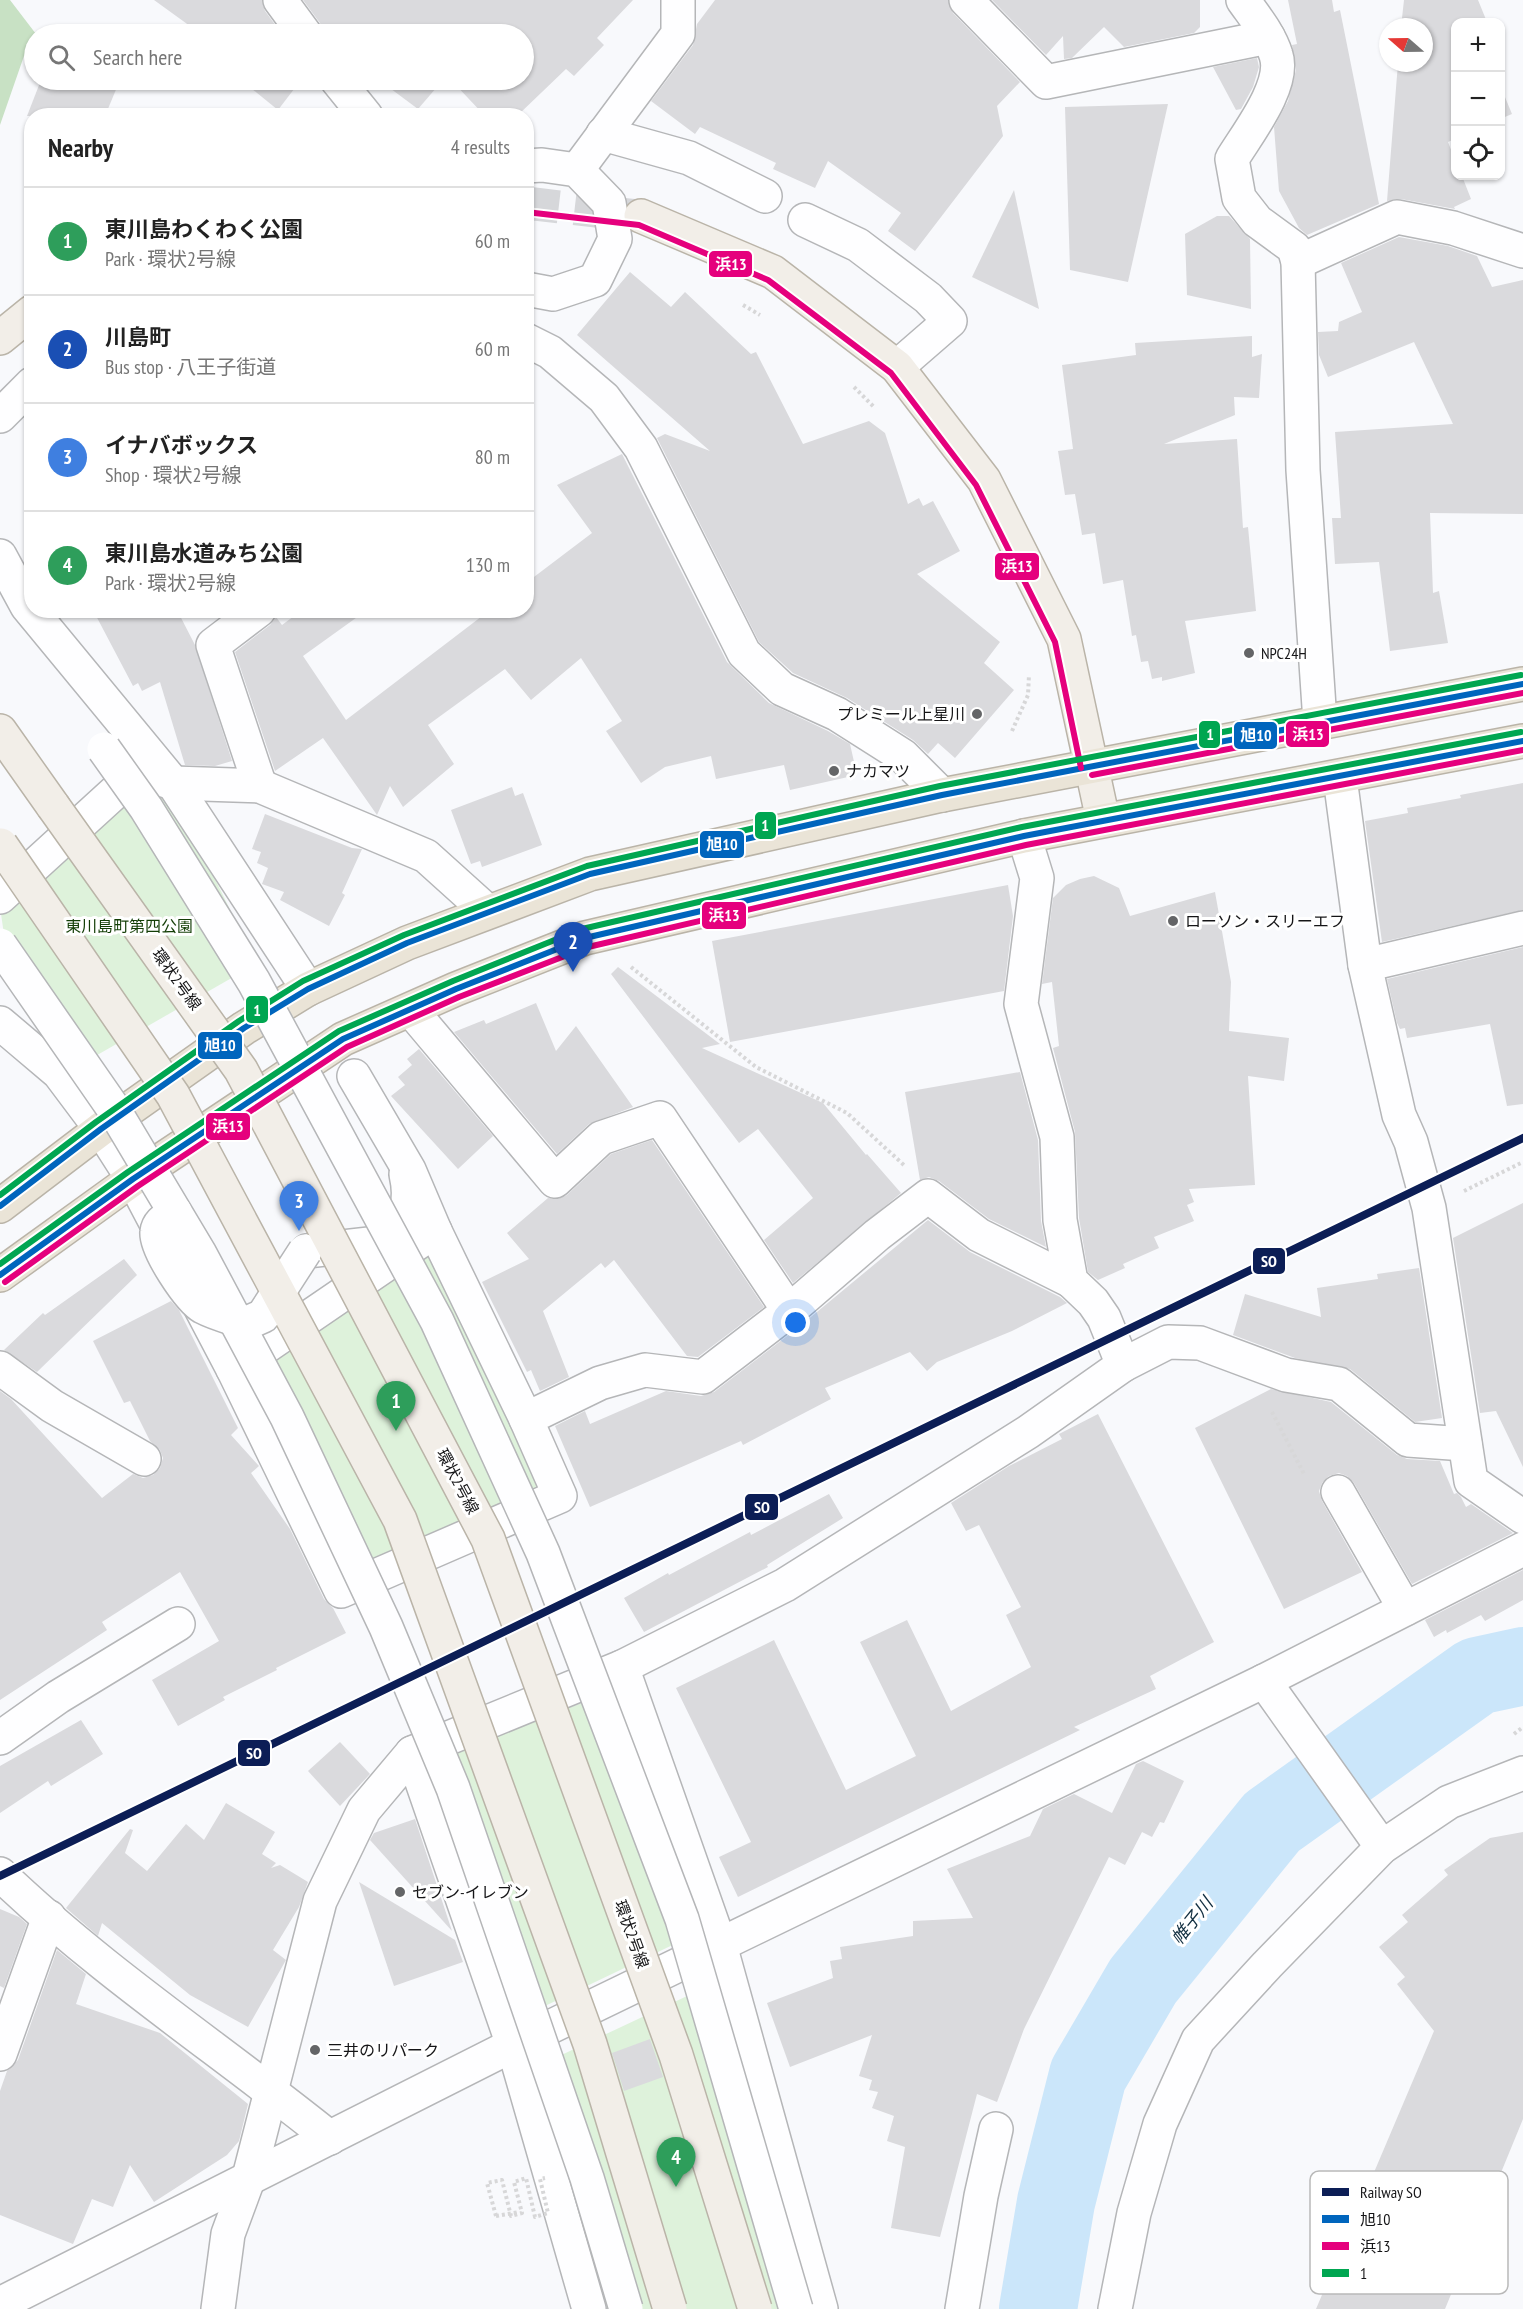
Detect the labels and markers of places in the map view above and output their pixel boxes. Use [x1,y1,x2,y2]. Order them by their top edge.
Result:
place label: NPC24H [1261,643,1307,663]
marker: NPC24H [1242,646,1256,660]
place label: プレミール上星川 [837,704,965,724]
marker: プレミール上星川 [970,707,984,721]
place label: ナカマツ [846,761,910,781]
marker: ナカマツ [827,764,841,778]
place label: ローソン・スリーエフ [1185,911,1345,931]
marker: ローソン・スリーエフ [1166,914,1180,928]
pin: 2 [554,922,592,972]
pin: 3 [280,1182,318,1231]
pin: 1 [376,1382,416,1431]
place label: セブン-イレブン [412,1882,529,1902]
marker: セブン-イレブン [393,1885,407,1899]
place label: 三井のリパーク [327,2040,439,2060]
marker: 三井のリパーク [308,2043,322,2057]
pin: 4 [656,2138,696,2187]

